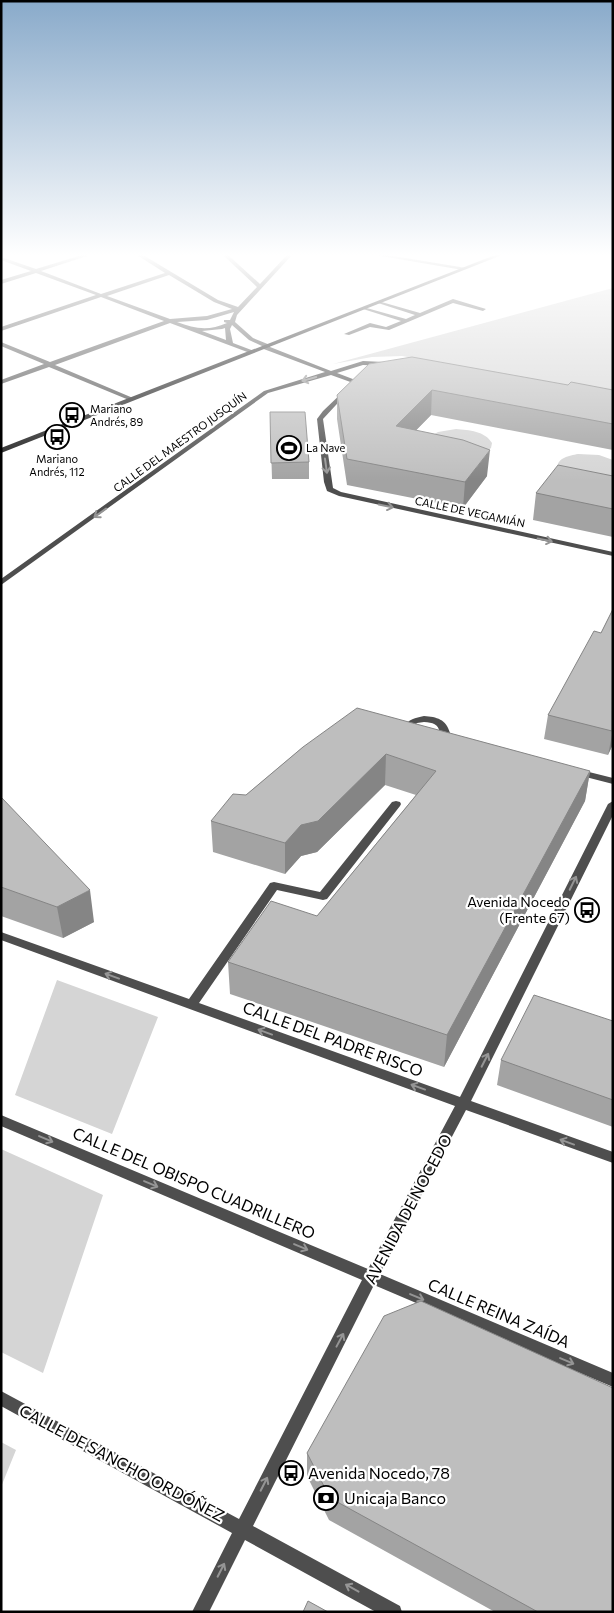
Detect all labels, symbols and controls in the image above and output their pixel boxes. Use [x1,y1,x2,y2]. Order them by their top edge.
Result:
one-way arrow [301,374,317,384]
street label: CALLE DEL MAESTRO JUSQUÍN [110,388,250,495]
bus stop icon: Mariano Andrés, 89 [59,402,85,428]
place label: Mariano Andrés, 89 [90,402,143,428]
bus stop icon: Mariano Andrés, 112 [44,424,70,450]
sports icon: La Nave [276,435,302,461]
place label: La Nave [306,441,346,454]
place label: Mariano Andrés, 112 [29,452,85,478]
one-way arrow [321,457,331,473]
street label: CALLE DE VEGAMIÁN [414,492,527,530]
one-way arrow [378,501,394,511]
one-way arrow [94,507,107,518]
one-way arrow [537,536,553,545]
one-way arrow [569,876,578,891]
place label: Avenida Nocedo (Frente 67) [467,893,570,926]
bus stop icon: Avenida Nocedo (Frente 67) [574,897,600,923]
one-way arrow [105,971,120,980]
street label: CALLE DEL PADRE RISCO [241,997,426,1080]
one-way arrow [258,1027,273,1036]
one-way arrow [481,1053,490,1068]
one-way arrow [410,1082,426,1091]
street label: CALLE DEL OBISPO CUADRILLERO [70,1123,318,1242]
street label: AVENIDA DE NOCEDO [360,1131,455,1287]
one-way arrow [38,1135,53,1144]
one-way arrow [560,1137,575,1146]
one-way arrow [143,1179,158,1189]
one-way arrow [293,1243,308,1253]
street label: CALLE REINA ZAÍDA [425,1274,573,1351]
one-way arrow [409,1292,424,1302]
one-way arrow [335,1333,345,1348]
one-way arrow [559,1356,574,1366]
street label: CALLE DE SANCHO ORDÓÑEZ [16,1400,228,1525]
bus stop icon: Avenida Nocedo, 78 [278,1460,304,1486]
place label: Avenida Nocedo, 78 [308,1463,450,1482]
one-way arrow [260,1477,269,1492]
bank icon: Unicaja Banco [313,1485,339,1511]
place label: Unicaja Banco [344,1488,446,1507]
one-way arrow [217,1563,226,1578]
one-way arrow [344,1583,359,1593]

